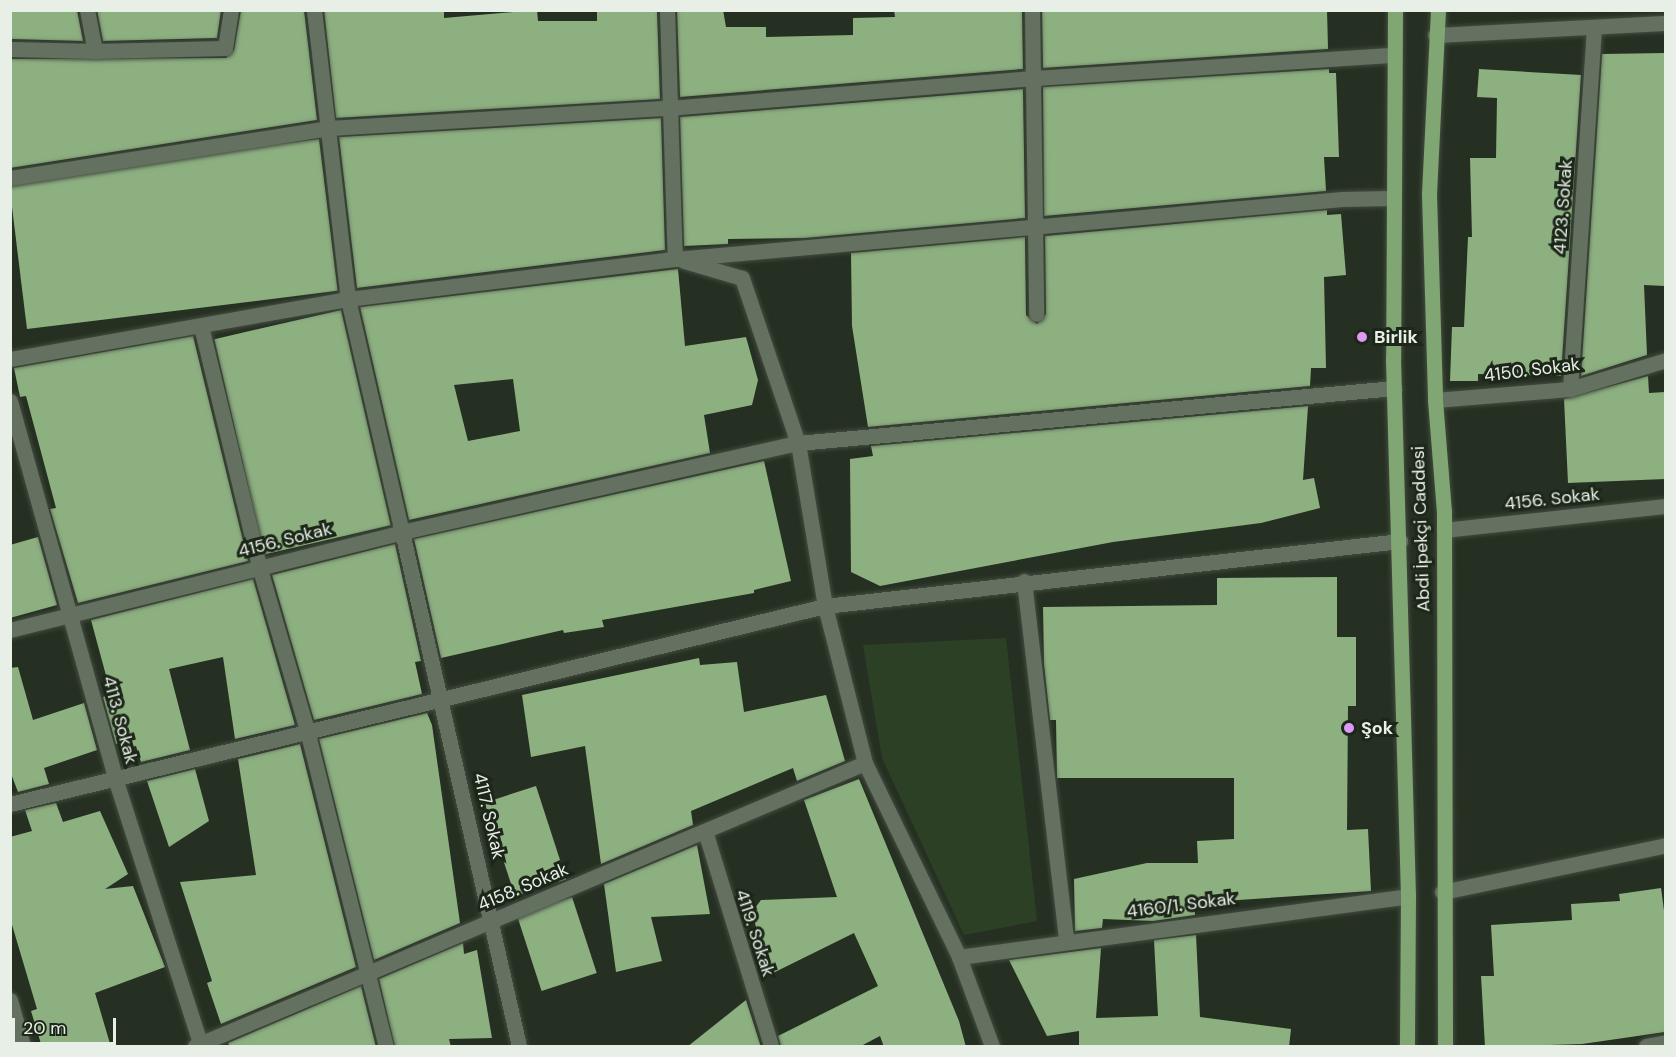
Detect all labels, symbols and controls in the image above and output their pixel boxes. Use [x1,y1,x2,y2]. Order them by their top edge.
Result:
street label: 4123. Sokak [1549,159,1577,255]
place label: Birlik [1374,326,1418,348]
marker: Birlik [1355,330,1369,344]
street label: 4150. Sokak [1483,353,1581,387]
street label: Abdi İpekçi Caddesi [1407,446,1435,612]
street label: 4156. Sokak [1503,483,1601,515]
street label: 4156. Sokak [236,518,334,562]
street label: 4113. Sokak [98,674,142,766]
place label: Şok [1361,717,1393,739]
marker: Şok [1342,721,1356,735]
street label: 4117. Sokak [469,771,509,861]
street label: 4158. Sokak [475,858,571,916]
street label: 4119. Sokak [731,887,779,979]
street label: 4160/1. Sokak [1125,888,1237,922]
scale bar [15,1006,118,1044]
text: 20 m [23,1016,66,1040]

